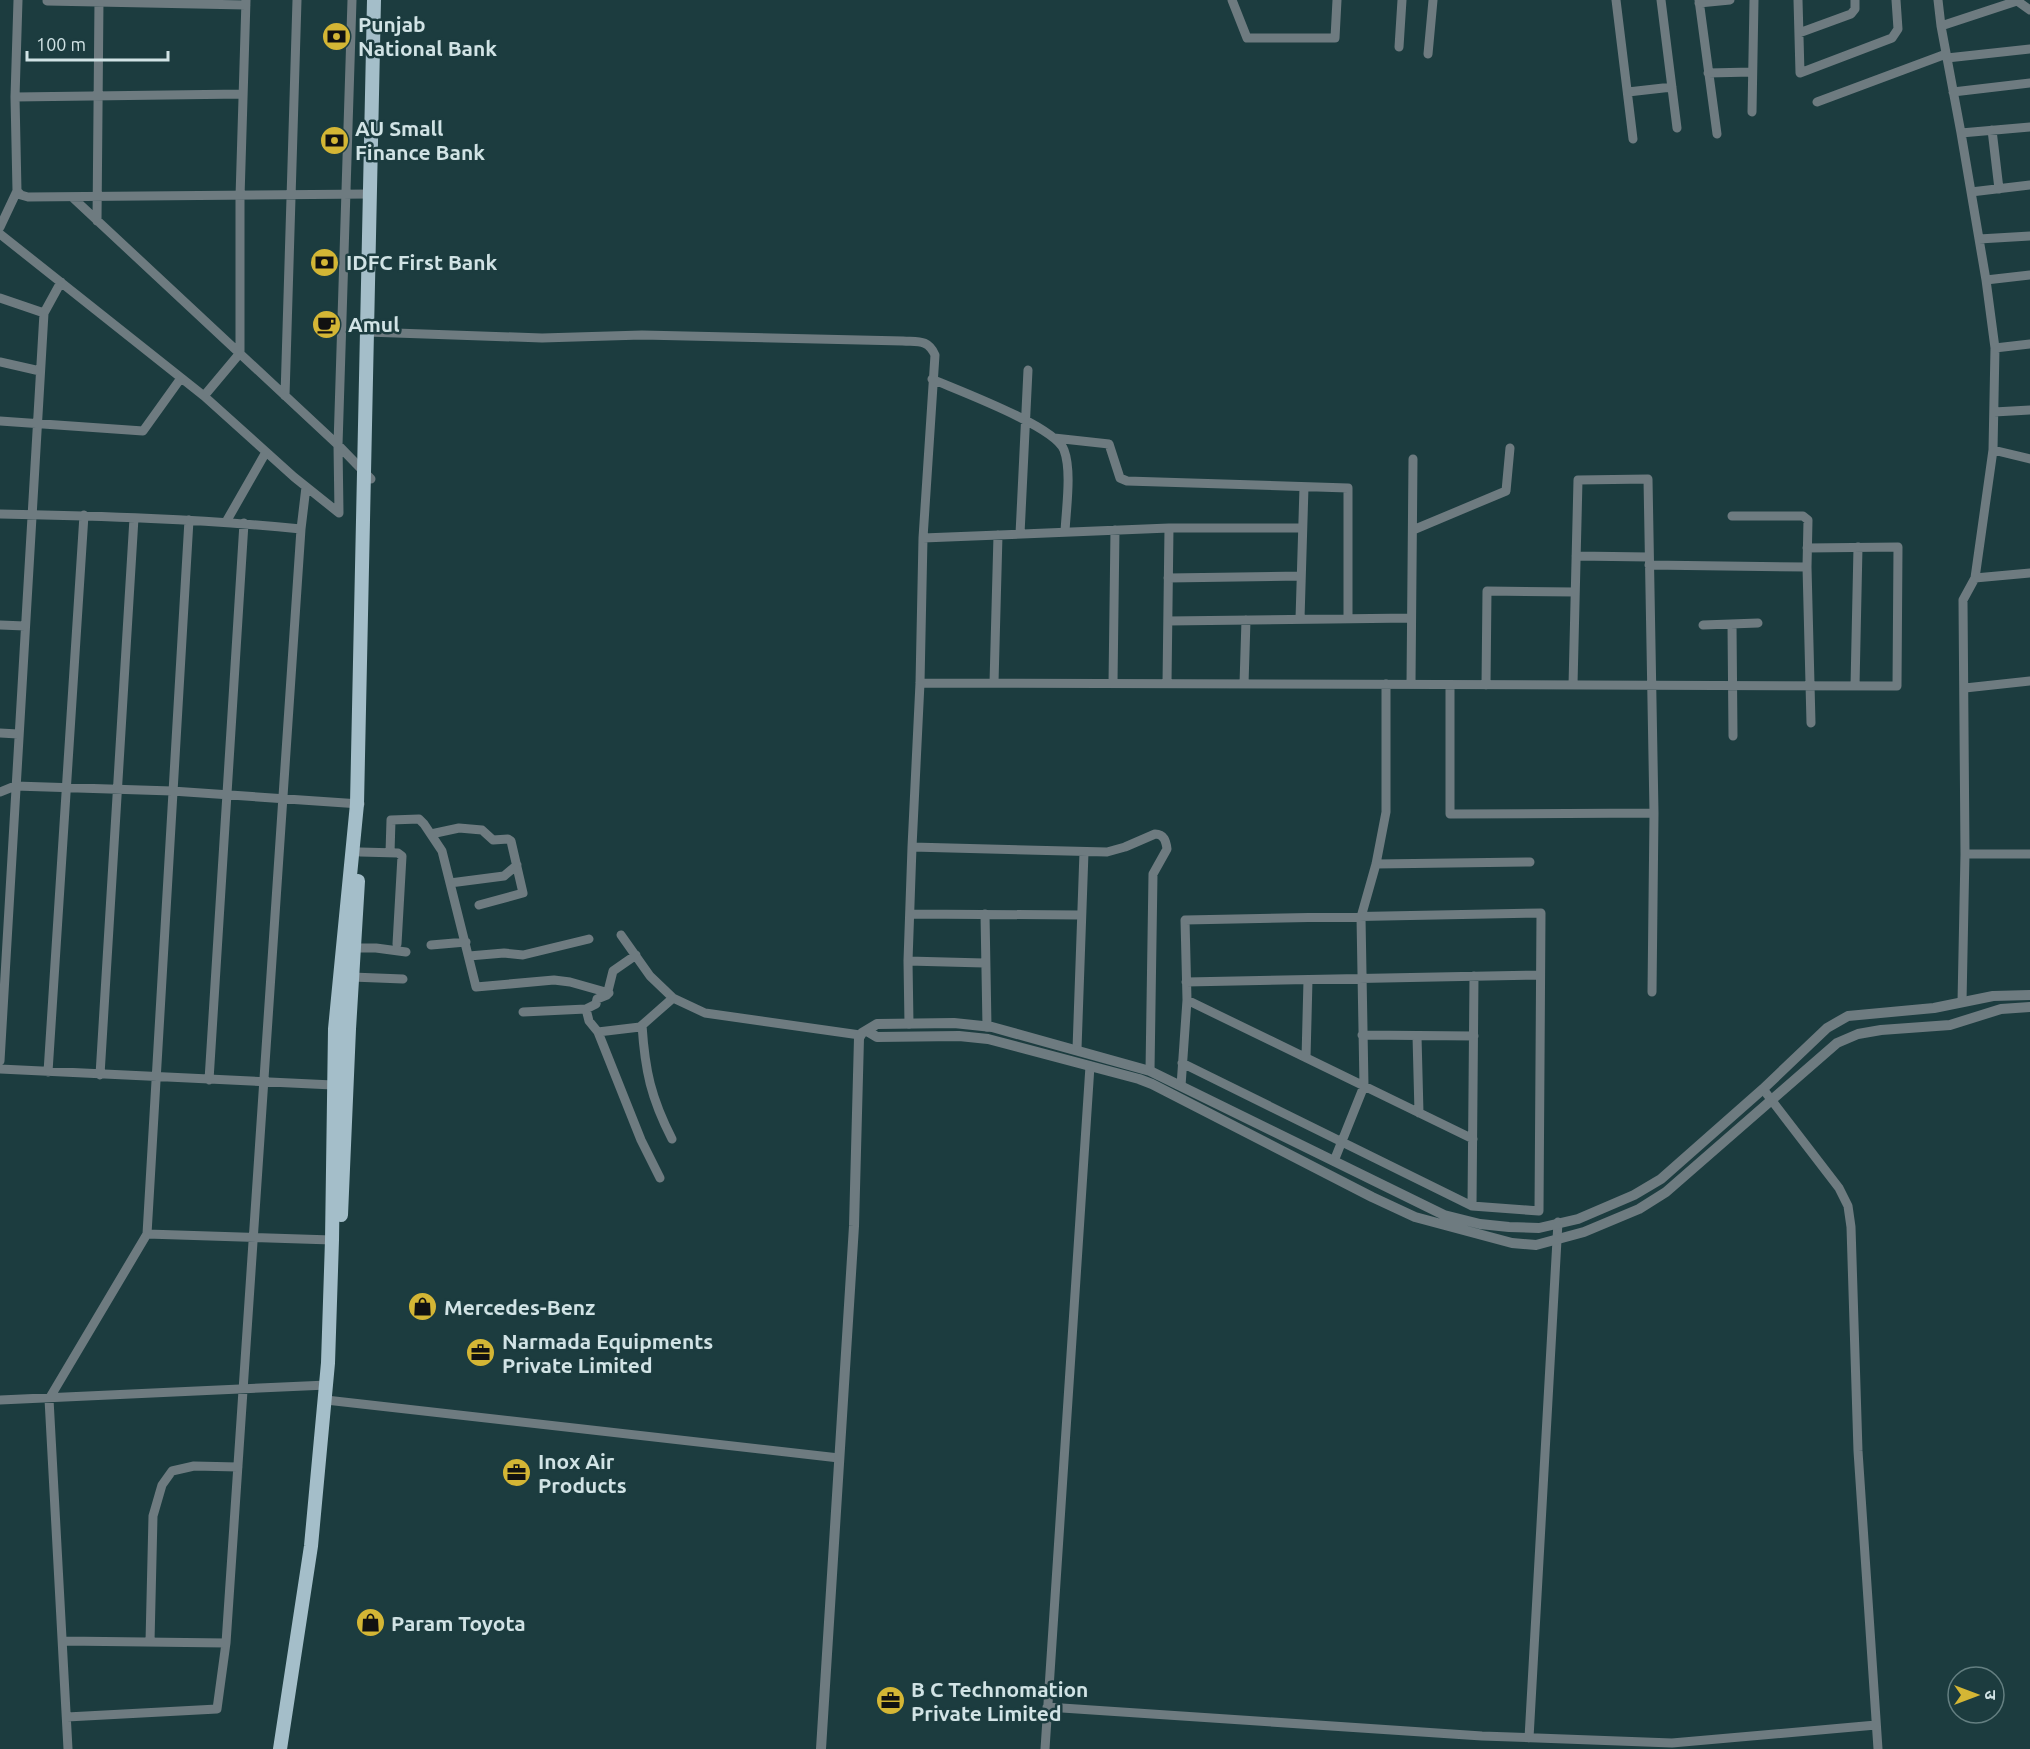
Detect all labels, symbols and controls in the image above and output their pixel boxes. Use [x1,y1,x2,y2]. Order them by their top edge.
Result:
place label: Punjab National Bank [358,12,497,60]
bank icon: Punjab National Bank [321,20,353,52]
scale bar [27,24,168,62]
text: 100 m [36,34,86,54]
place label: AU Small Finance Bank [355,116,485,164]
bank icon: AU Small Finance Bank [318,124,350,156]
bank icon: IDFC First Bank [309,246,341,278]
place label: IDFC First Bank [346,250,498,274]
cafe icon: Amul [311,308,343,340]
place label: Amul [348,312,400,336]
shop icon: Mercedes-Benz [407,1291,439,1323]
place label: Mercedes-Benz [444,1295,595,1319]
place label: Narmada Equipments Private Limited [502,1329,713,1377]
office icon: Narmada Equipments Private Limited [465,1337,497,1369]
place label: Inox Air Products [538,1449,627,1497]
office icon: Inox Air Products [501,1457,533,1489]
shop icon: Param Toyota [354,1607,386,1639]
place label: Param Toyota [391,1611,526,1635]
north arrow [1946,1665,2006,1725]
place label: B C Technomation Private Limited [911,1677,1088,1725]
office icon: B C Technomation Private Limited [874,1685,906,1717]
text: उ [1982,1690,2000,1700]

